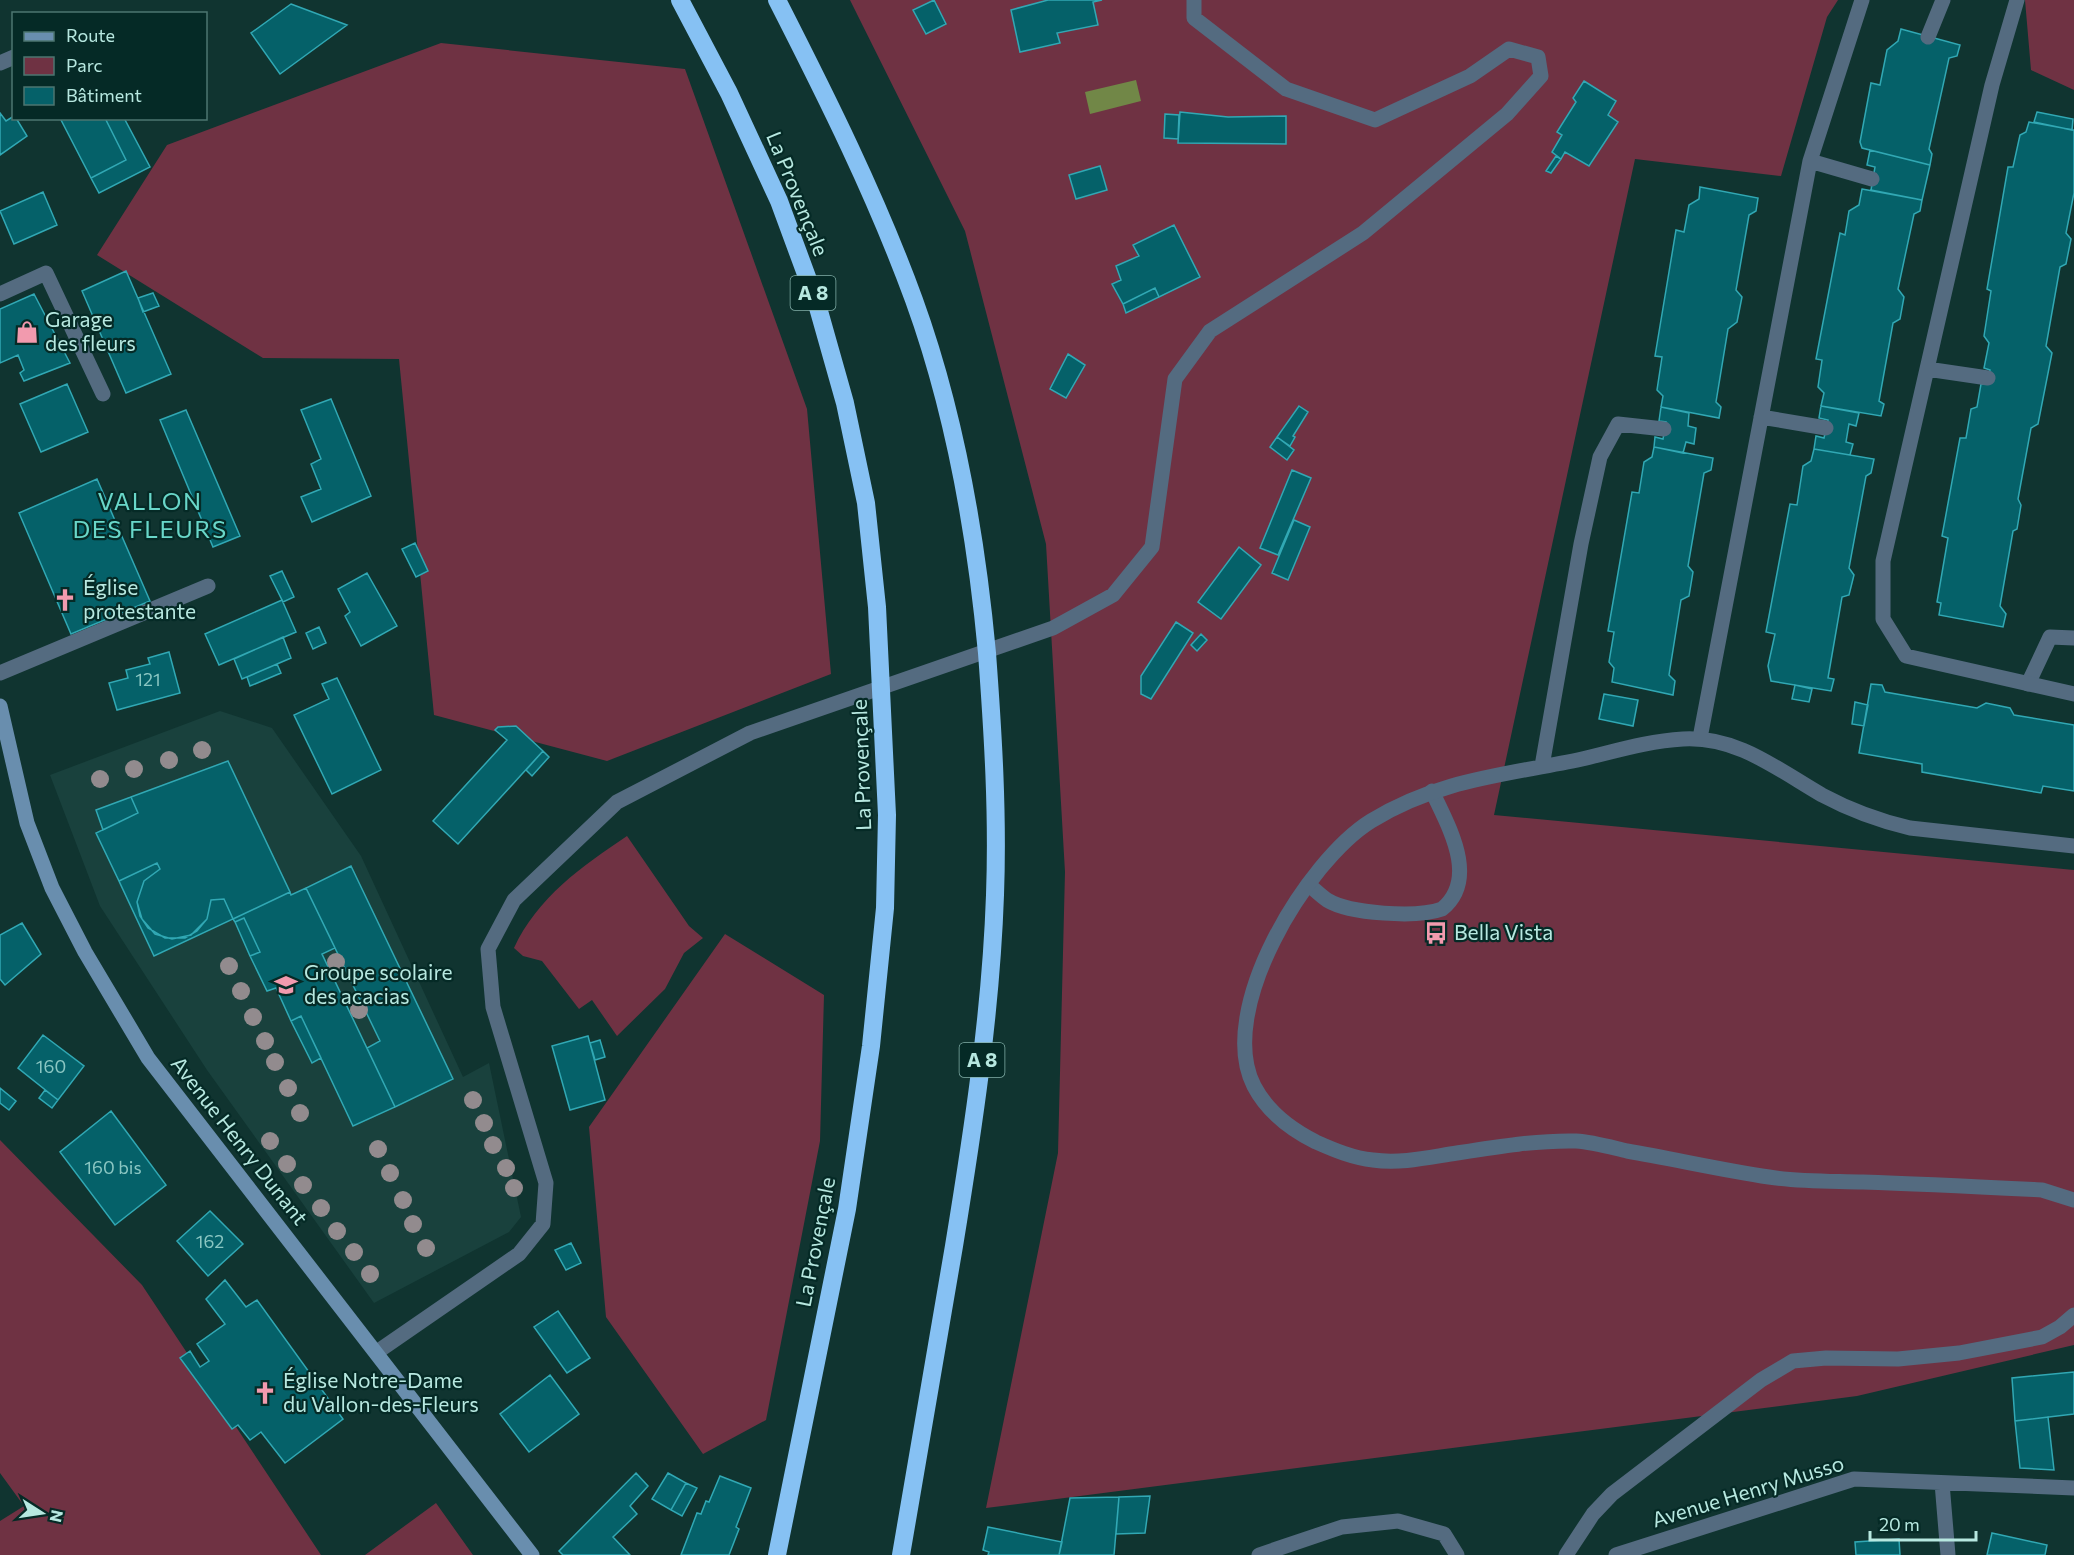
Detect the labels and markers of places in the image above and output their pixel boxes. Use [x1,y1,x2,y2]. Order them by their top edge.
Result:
place label: Garage des fleurs [45,306,136,355]
shop icon: Garage des fleurs [14,319,40,345]
place label: Église protestante [83,574,196,623]
church icon: Église protestante [52,587,78,613]
place label: Bella Vista [1454,919,1553,944]
bus stop icon: Bella Vista [1423,920,1449,946]
place label: Groupe scolaire des acacias [304,959,453,1008]
school or university icon: Groupe scolaire des acacias [273,972,299,998]
place label: Église Notre-Dame du Vallon-des-Fleurs [283,1367,479,1416]
church icon: Église Notre-Dame du Vallon-des-Fleurs [252,1380,278,1406]

